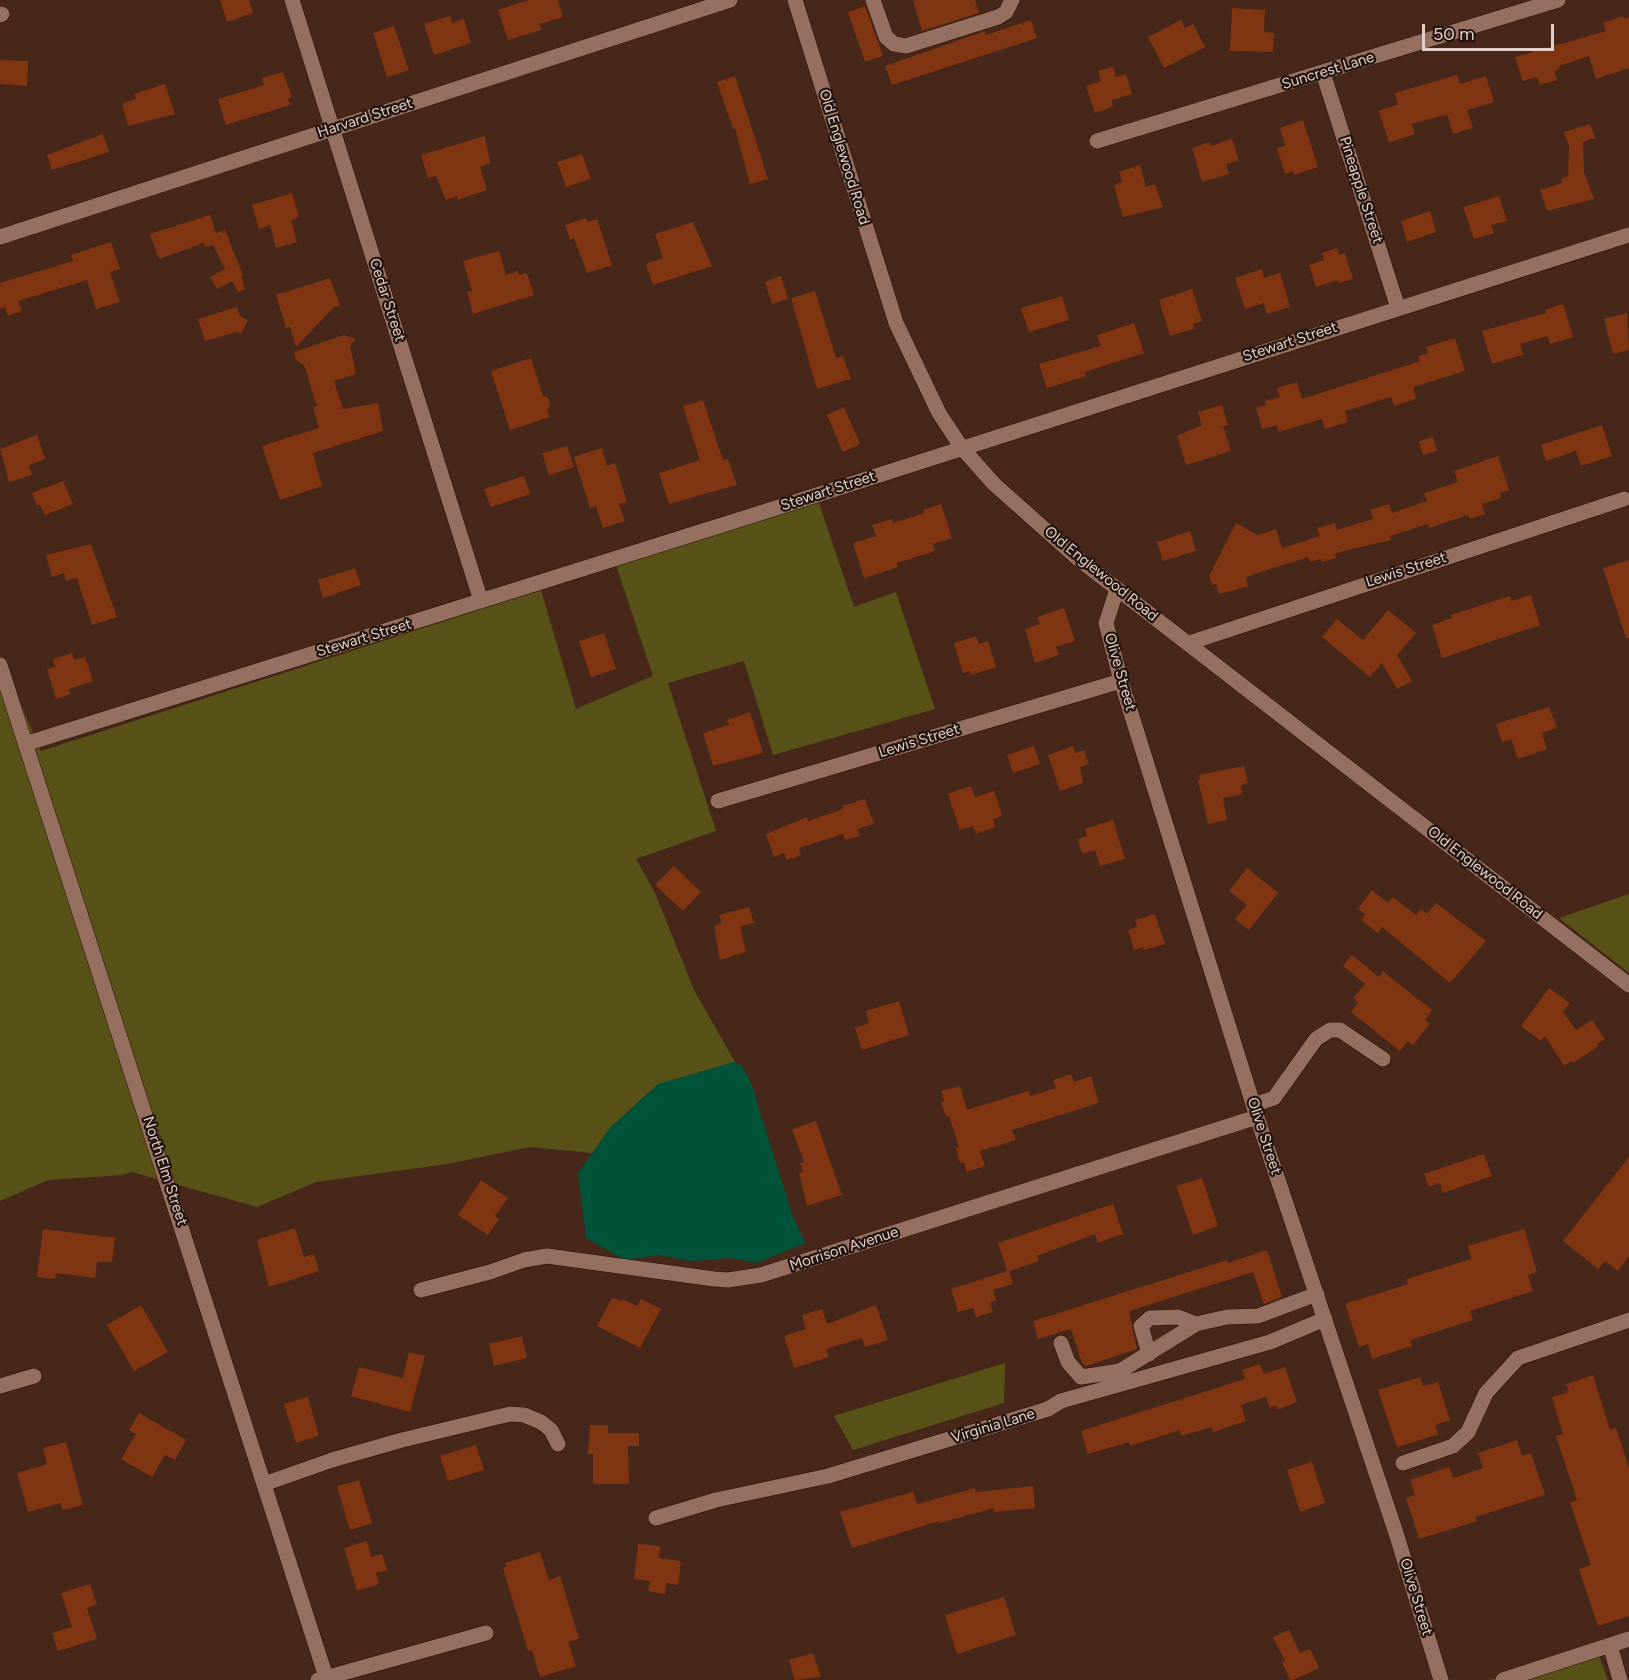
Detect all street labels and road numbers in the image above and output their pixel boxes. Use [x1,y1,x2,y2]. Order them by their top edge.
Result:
street label: Suncrest Lane [1280,48,1376,94]
street label: Old Englewood Road [815,87,873,227]
street label: Harvard Street [315,94,415,142]
street label: Pineapple Street [1335,134,1387,246]
street label: Cedar Street [365,256,409,344]
street label: Stewart Street [1240,318,1340,366]
street label: Stewart Street [778,467,878,515]
street label: Old Englewood Road [1041,523,1161,625]
street label: Lewis Street [1363,549,1449,591]
street label: Stewart Street [314,615,414,661]
street label: Olive Street [1100,631,1140,713]
street label: Lewis Street [876,720,962,762]
street label: Old Englewood Road [1424,823,1546,923]
street label: Olive Street [1243,1095,1285,1177]
street label: North Elm Street [139,1114,191,1228]
street label: Morrison Avenue [787,1223,901,1275]
street label: Virginia Lane [949,1405,1037,1447]
street label: Olive Street [1396,1556,1436,1638]

